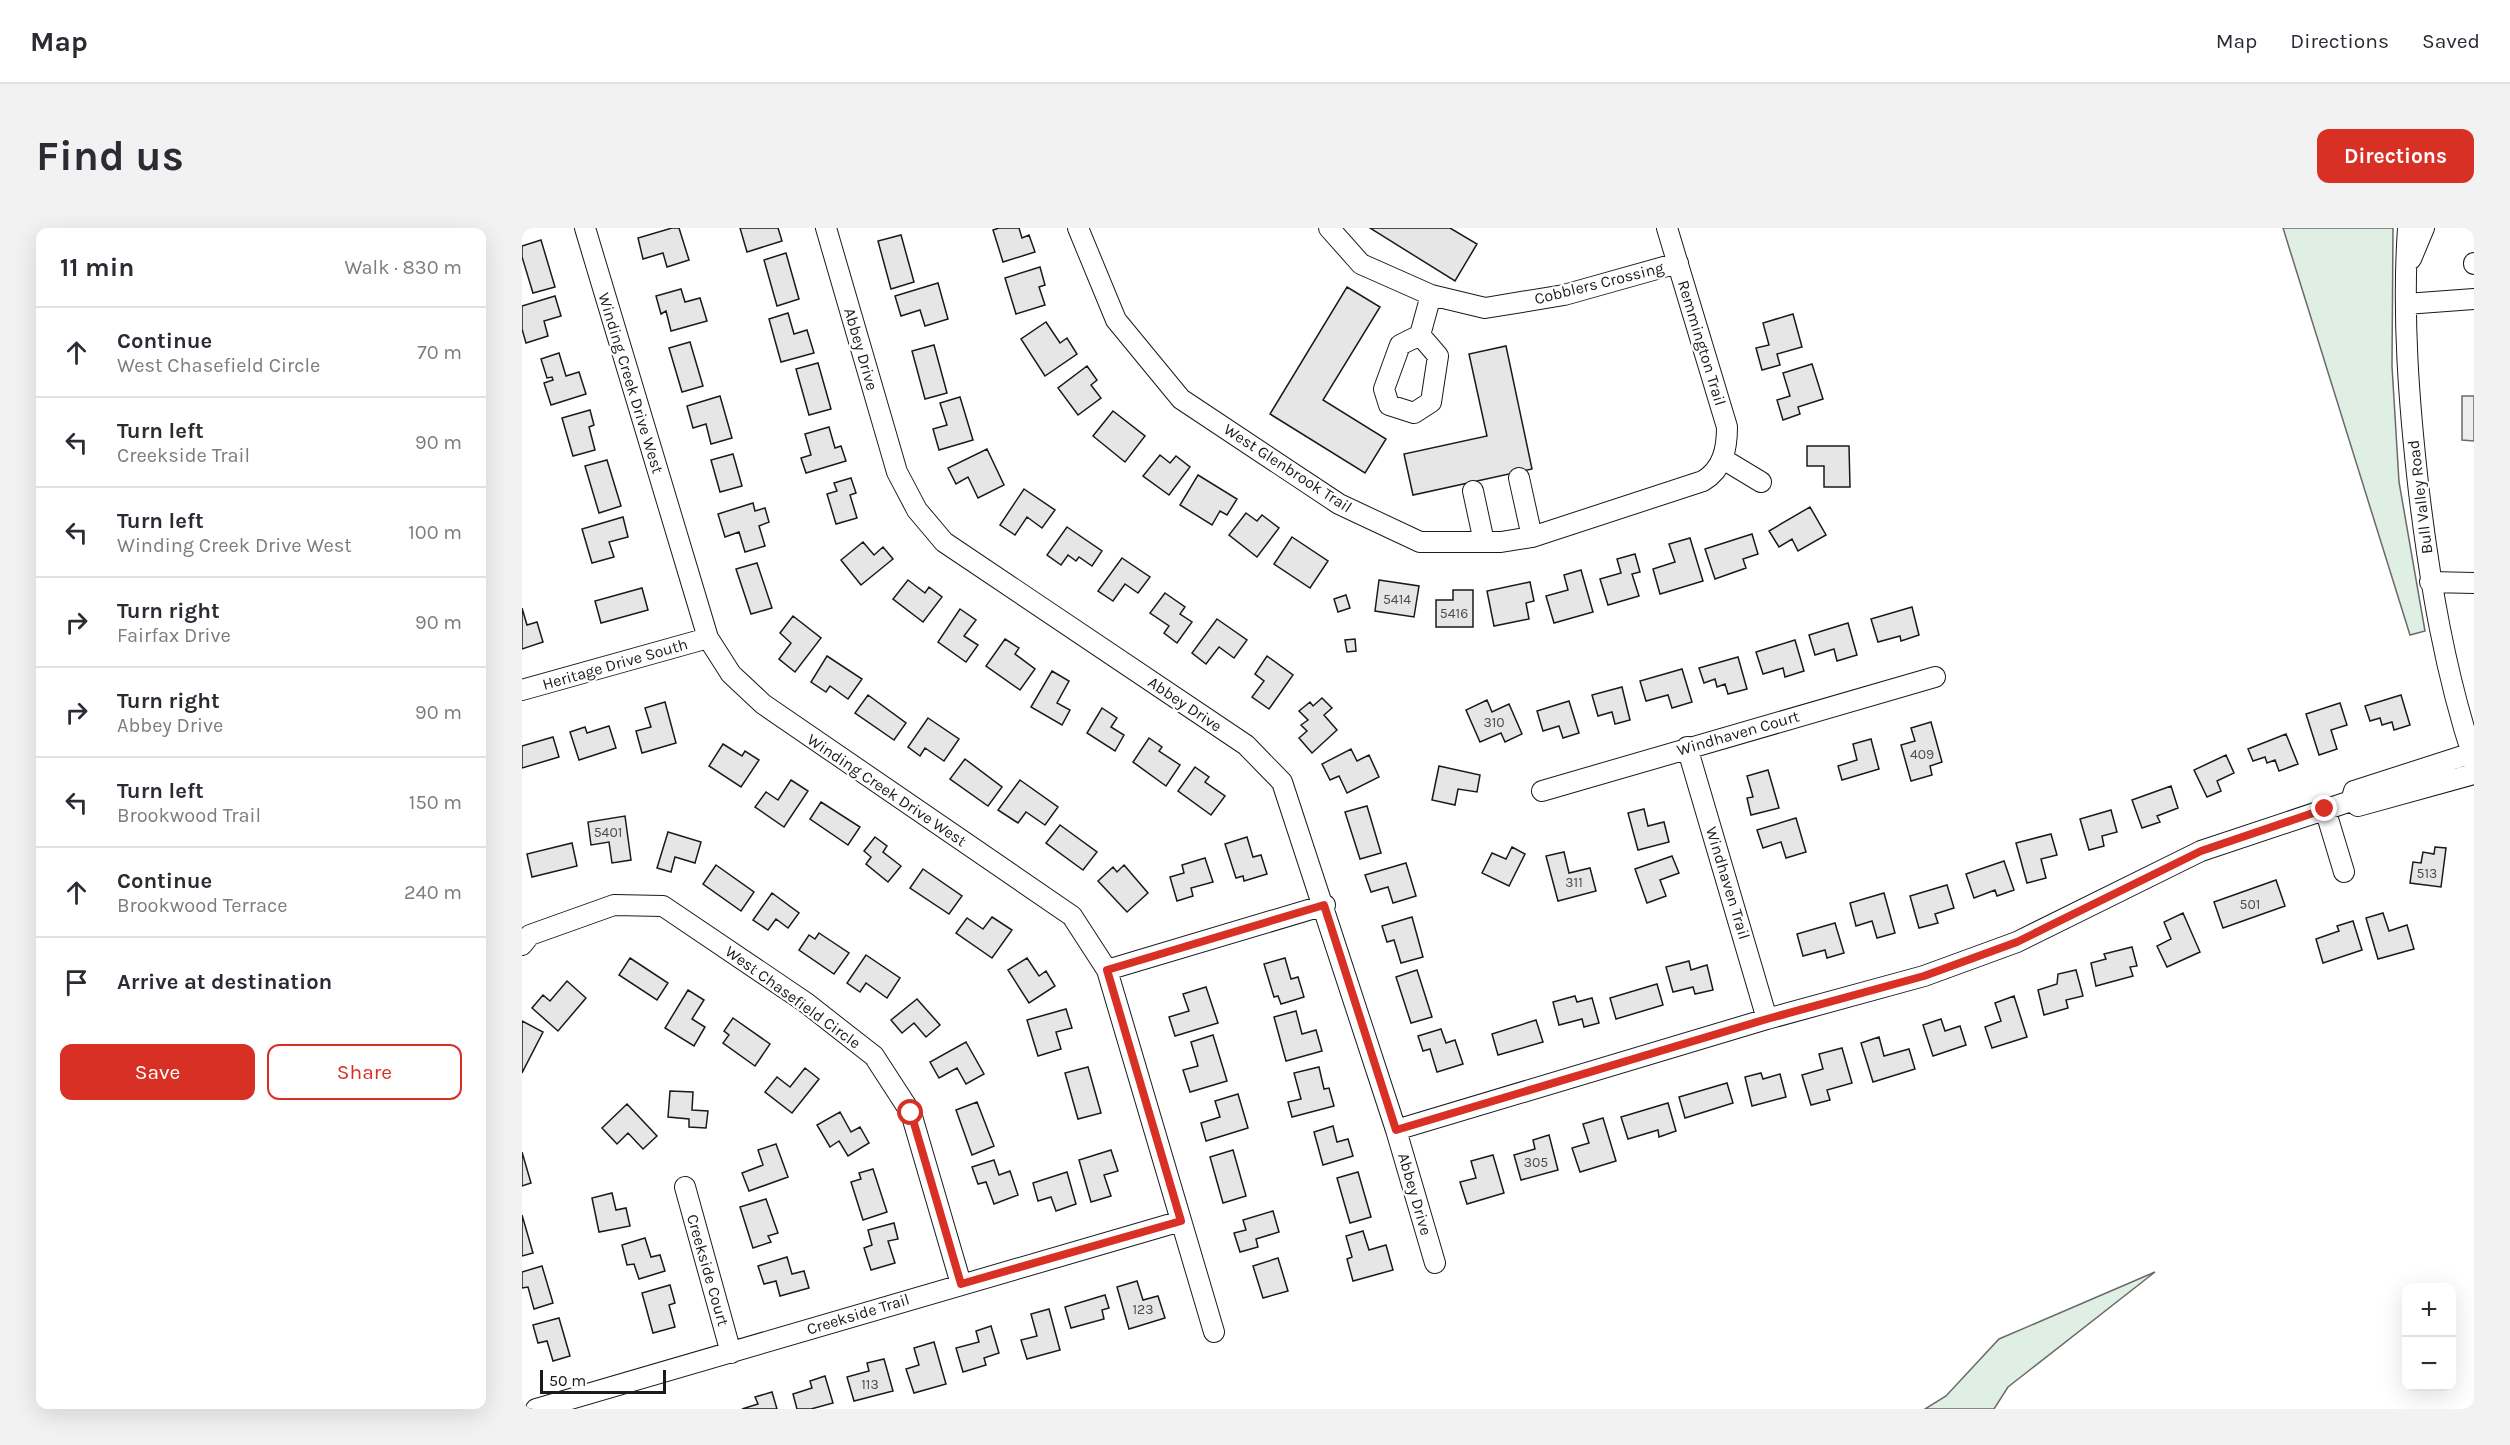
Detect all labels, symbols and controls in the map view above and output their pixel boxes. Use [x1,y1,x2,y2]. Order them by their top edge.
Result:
text: Map [30,25,88,58]
text: Map [2216,29,2257,53]
text: Directions [2290,29,2389,53]
text: Saved [2422,29,2480,53]
button: Directions [2317,129,2474,183]
text: Find us [36,131,184,181]
text: 11 min [60,252,135,283]
text: Walk · 830 m [344,256,462,279]
street label: Cobblers Crossing [1532,258,1666,308]
street label: Remmington Trail [1674,278,1730,408]
street label: Winding Creek Drive West [594,290,668,476]
street label: Abbey Drive [840,306,882,392]
text: Continue [117,328,212,354]
icon: ahead [60,336,93,369]
text: 70 m [417,341,462,364]
text: West Chasefield Circle [117,354,320,377]
text: Turn left [117,418,204,444]
street label: West Glenbrook Trail [1220,419,1356,517]
icon: left [60,426,93,459]
text: 90 m [415,431,462,454]
street label: Bull Valley Road [2404,439,2436,555]
text: Creekside Trail [117,444,250,467]
text: Turn left [117,508,204,534]
icon: left [60,516,93,549]
text: 100 m [408,521,462,544]
text: Winding Creek Drive West [117,534,352,557]
house number: 5414 [1383,591,1411,608]
text: Turn right [117,598,220,624]
house number: 5416 [1440,605,1468,622]
icon: right [60,606,93,639]
text: 90 m [415,611,462,634]
text: Fairfax Drive [117,624,231,647]
street label: Heritage Drive South [540,634,690,694]
street label: Abbey Drive [1144,672,1226,736]
text: Turn right [117,688,220,714]
icon: right [60,696,93,729]
text: 90 m [415,701,462,724]
street label: Windhaven Court [1675,706,1801,760]
text: Abbey Drive [117,714,223,737]
house number: 310 [1483,714,1505,731]
street label: Winding Creek Drive West [804,730,970,850]
house number: 409 [1910,746,1934,763]
text: Turn left [117,778,204,804]
icon: left [60,786,93,819]
text: 150 m [409,791,462,814]
route end [2311,795,2337,821]
text: Brookwood Trail [117,804,261,827]
house number: 5401 [594,824,622,841]
street label: Windhaven Trail [1702,824,1754,942]
house number: 513 [2417,865,2437,882]
text: Continue [117,868,212,894]
house number: 311 [1565,874,1583,891]
icon: ahead [60,876,93,909]
text: 240 m [404,881,462,904]
text: Brookwood Terrace [117,894,288,917]
house number: 501 [2240,896,2260,913]
street label: West Chasefield Circle [722,942,864,1052]
icon: arrive [60,966,93,999]
text: Arrive at destination [117,969,332,995]
button: Save [60,1044,255,1100]
button: Share [267,1044,462,1100]
route start [897,1099,923,1125]
street label: Abbey Drive [1394,1151,1436,1237]
house number: 305 [1524,1154,1548,1171]
street label: Creekside Court [683,1212,733,1328]
map controls [2402,1283,2456,1391]
button: + [2402,1283,2456,1337]
street label: Creekside Trail [804,1289,912,1339]
house number: 123 [1132,1301,1154,1318]
button: − [2402,1337,2456,1391]
scale bar [540,1367,666,1394]
text: 50 m [549,1371,586,1390]
house number: 113 [861,1376,879,1393]

